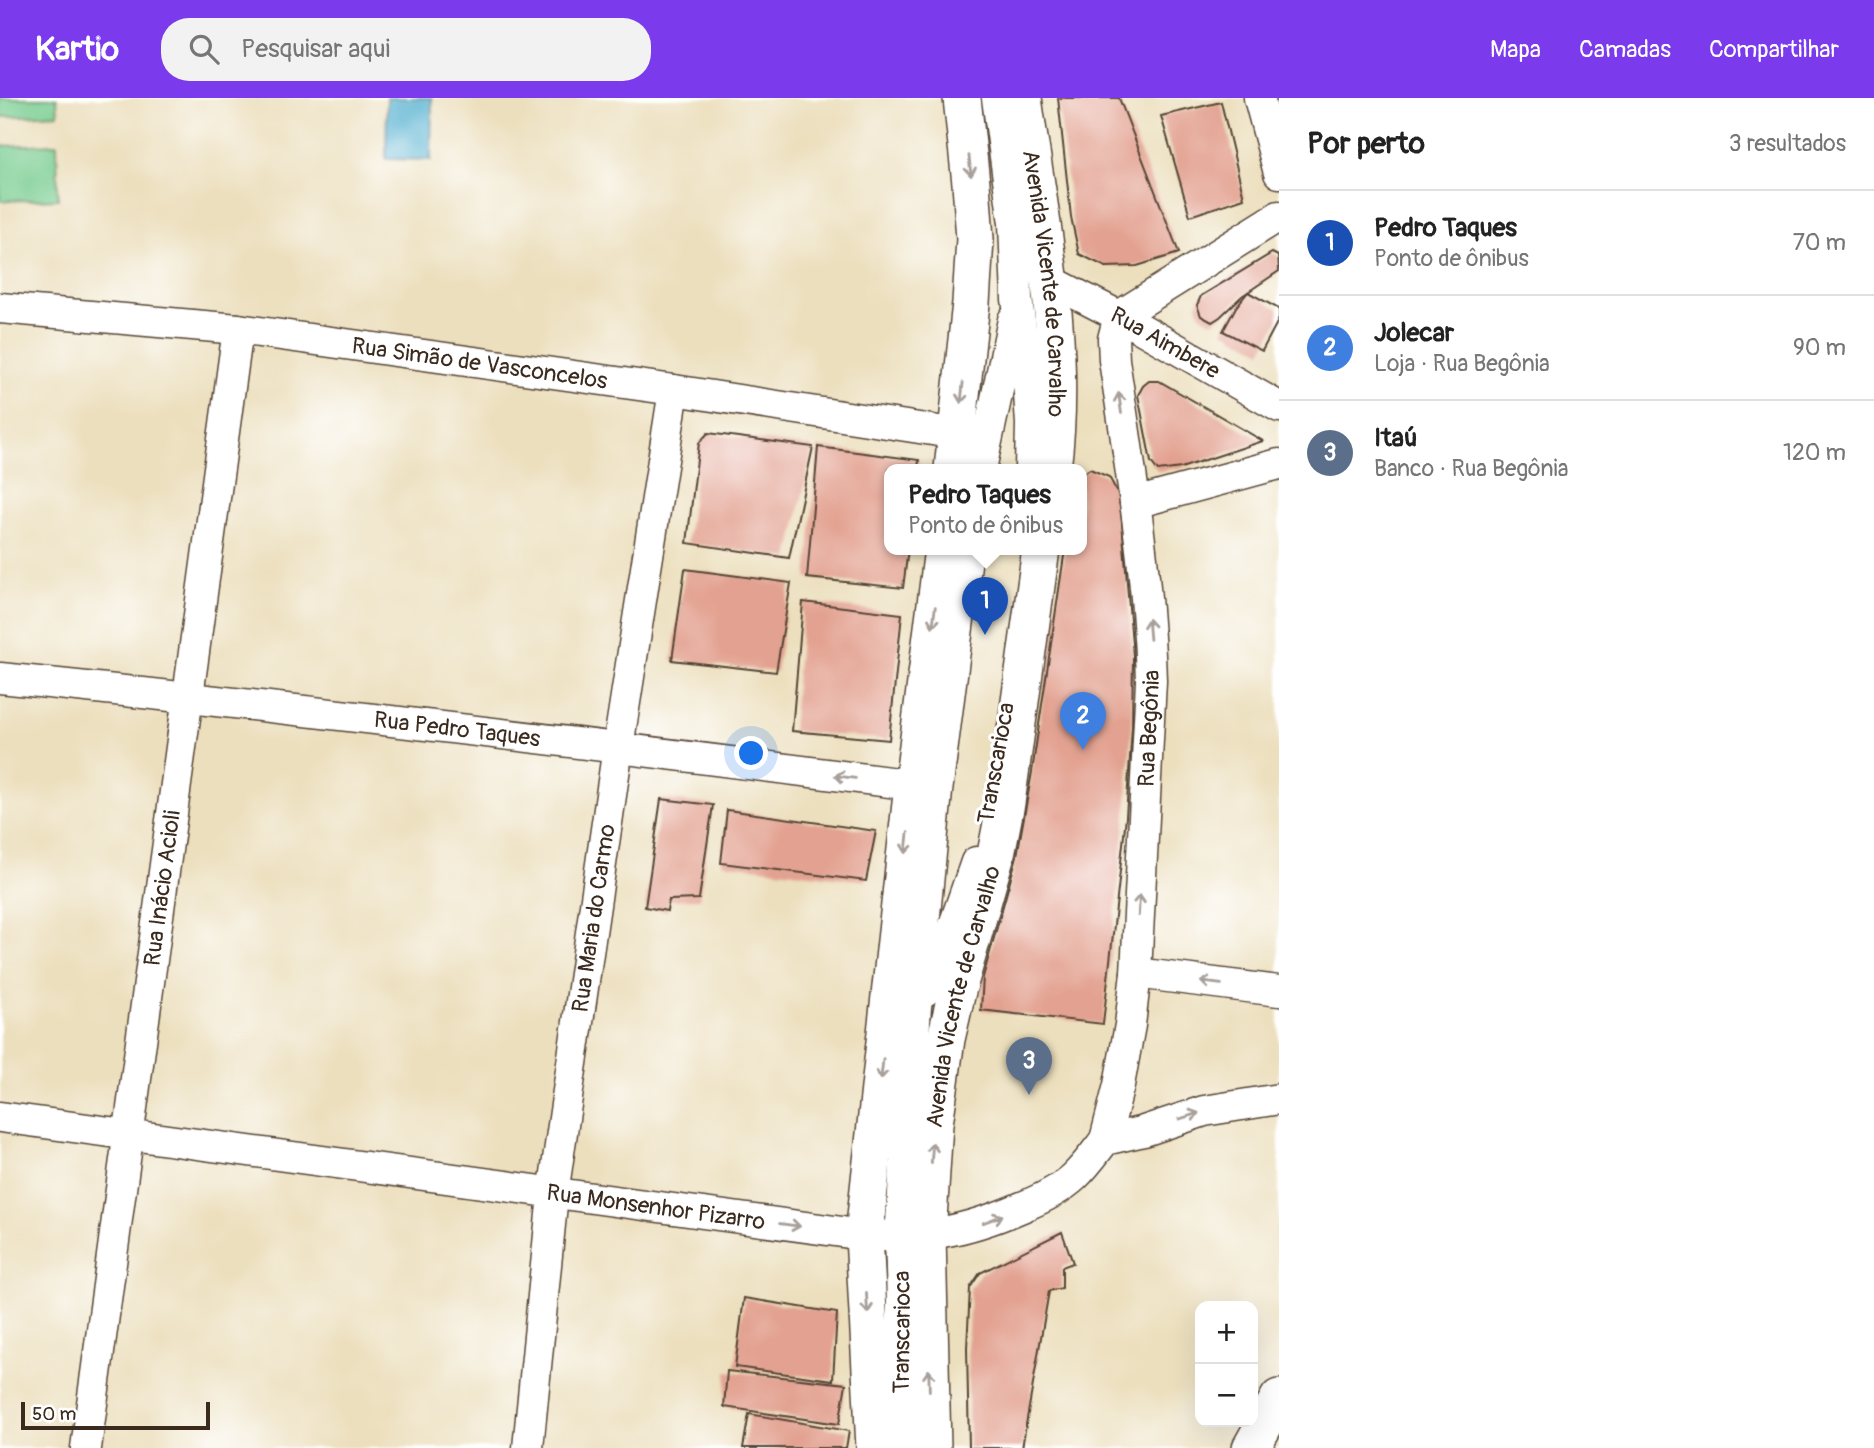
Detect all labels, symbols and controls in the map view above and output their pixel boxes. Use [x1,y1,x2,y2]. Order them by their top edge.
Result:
search box [161,18,651,81]
text: Kartio [35,29,119,70]
icon: search [185,30,223,68]
text: Pesquisar aqui [241,33,390,65]
text: Mapa [1490,35,1541,64]
text: Camadas [1579,35,1671,64]
text: Compartilhar [1709,35,1839,64]
text: Por perto [1307,125,1425,162]
text: 3 resultados [1729,129,1846,158]
street label: Avenida Vicente de Carvalho [1016,148,1071,417]
one-way arrow [963,154,976,177]
text: Pedro Taques [1374,212,1517,244]
text: 1 [1326,228,1335,257]
text: 70 m [1793,228,1846,257]
text: Ponto de ônibus [1374,244,1529,273]
street label: Rua Aimbere [1106,300,1226,385]
text: Jolecar [1374,317,1454,349]
street label: Rua Simão de Vasconcelos [350,331,609,395]
text: 2 [1324,333,1336,362]
text: 90 m [1793,333,1846,362]
text: Loja · Rua Begônia [1374,349,1550,378]
one-way arrow [955,381,968,403]
one-way arrow [1113,393,1126,415]
text: Itaú [1374,422,1417,454]
text: 3 [1324,438,1336,467]
text: 120 m [1783,438,1846,467]
text: Banco · Rua Begônia [1374,454,1568,483]
popup [884,464,1087,555]
text: Pedro Taques [908,479,1051,511]
text: Ponto de ônibus [908,511,1063,540]
pin: 1 [962,577,1008,635]
one-way arrow [928,605,941,628]
one-way arrow [1142,618,1155,641]
street label: Rua Begônia [1131,670,1165,788]
pin: 2 [1060,692,1106,750]
street label: Transcarioca [971,700,1021,826]
street label: Rua Pedro Taques [373,704,542,753]
your location [734,736,768,770]
one-way arrow [834,770,857,783]
street label: Rua Inácio Acioli [137,809,186,968]
street label: Rua Maria do Carmo [565,822,621,1014]
one-way arrow [900,831,913,854]
street label: Avenida Vicente de Carvalho [919,862,1007,1130]
one-way arrow [1133,894,1146,917]
one-way arrow [1200,976,1223,989]
pin: 3 [1006,1037,1052,1095]
one-way arrow [875,1057,888,1080]
one-way arrow [1177,1109,1199,1121]
one-way arrow [926,1142,939,1164]
street label: Rua Monsenhor Pizarro [545,1177,767,1236]
one-way arrow [981,1212,1003,1225]
one-way arrow [779,1219,801,1232]
street label: Transcarioca [886,1270,917,1394]
one-way arrow [860,1291,873,1314]
map controls [1195,1301,1258,1427]
button: + [1195,1301,1258,1364]
button: − [1195,1364,1258,1427]
one-way arrow [923,1369,936,1392]
scale bar [21,1399,210,1431]
text: 50 m [32,1402,76,1426]

